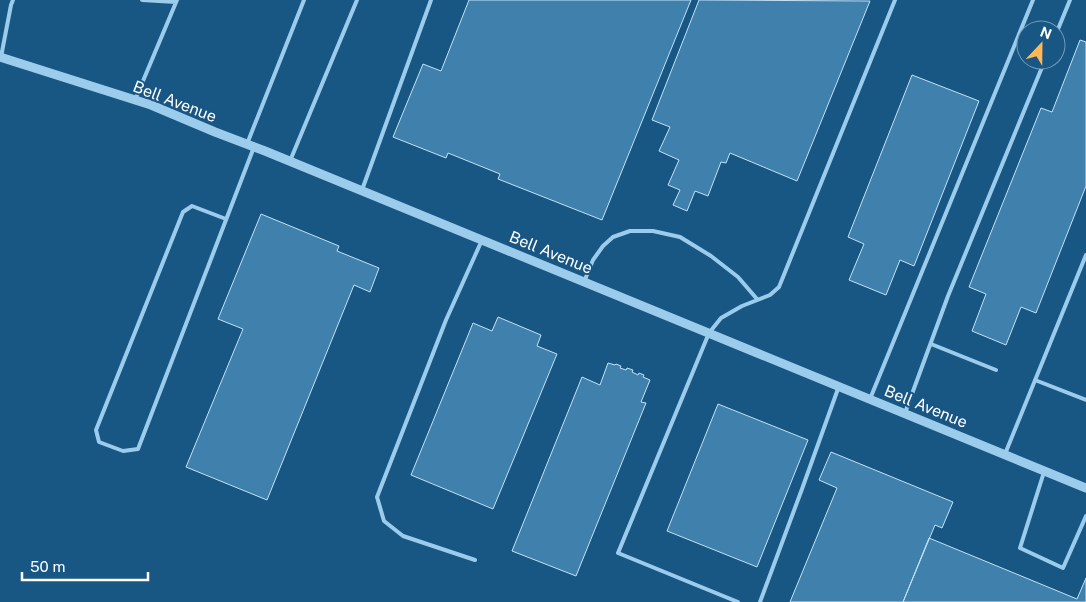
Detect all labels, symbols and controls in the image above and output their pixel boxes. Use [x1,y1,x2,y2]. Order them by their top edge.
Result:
north arrow [1016,20,1066,70]
text: N [1038,23,1054,42]
street label: Bell Avenue [130,77,219,126]
street label: Bell Avenue [506,227,595,278]
street label: Bell Avenue [881,381,970,432]
scale bar [22,550,149,582]
text: 50 m [30,558,65,575]

